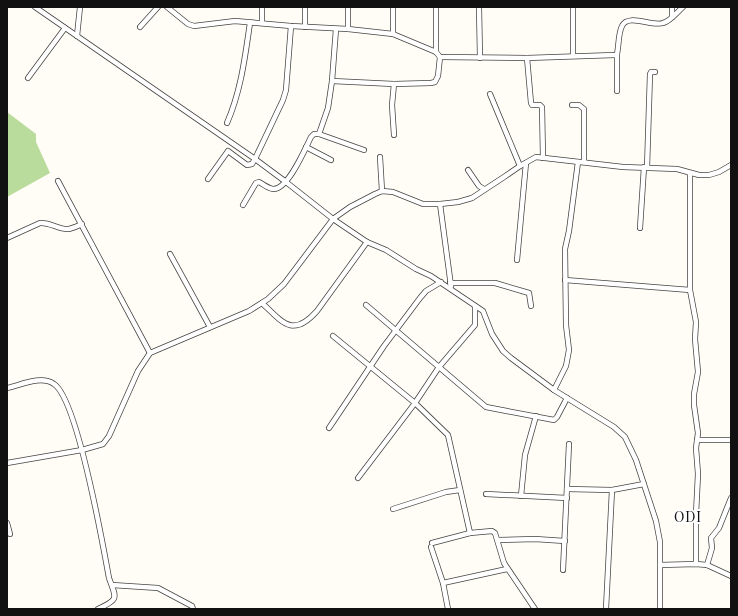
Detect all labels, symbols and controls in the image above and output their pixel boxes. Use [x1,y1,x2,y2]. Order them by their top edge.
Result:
district label: ODI [674,507,702,526]

